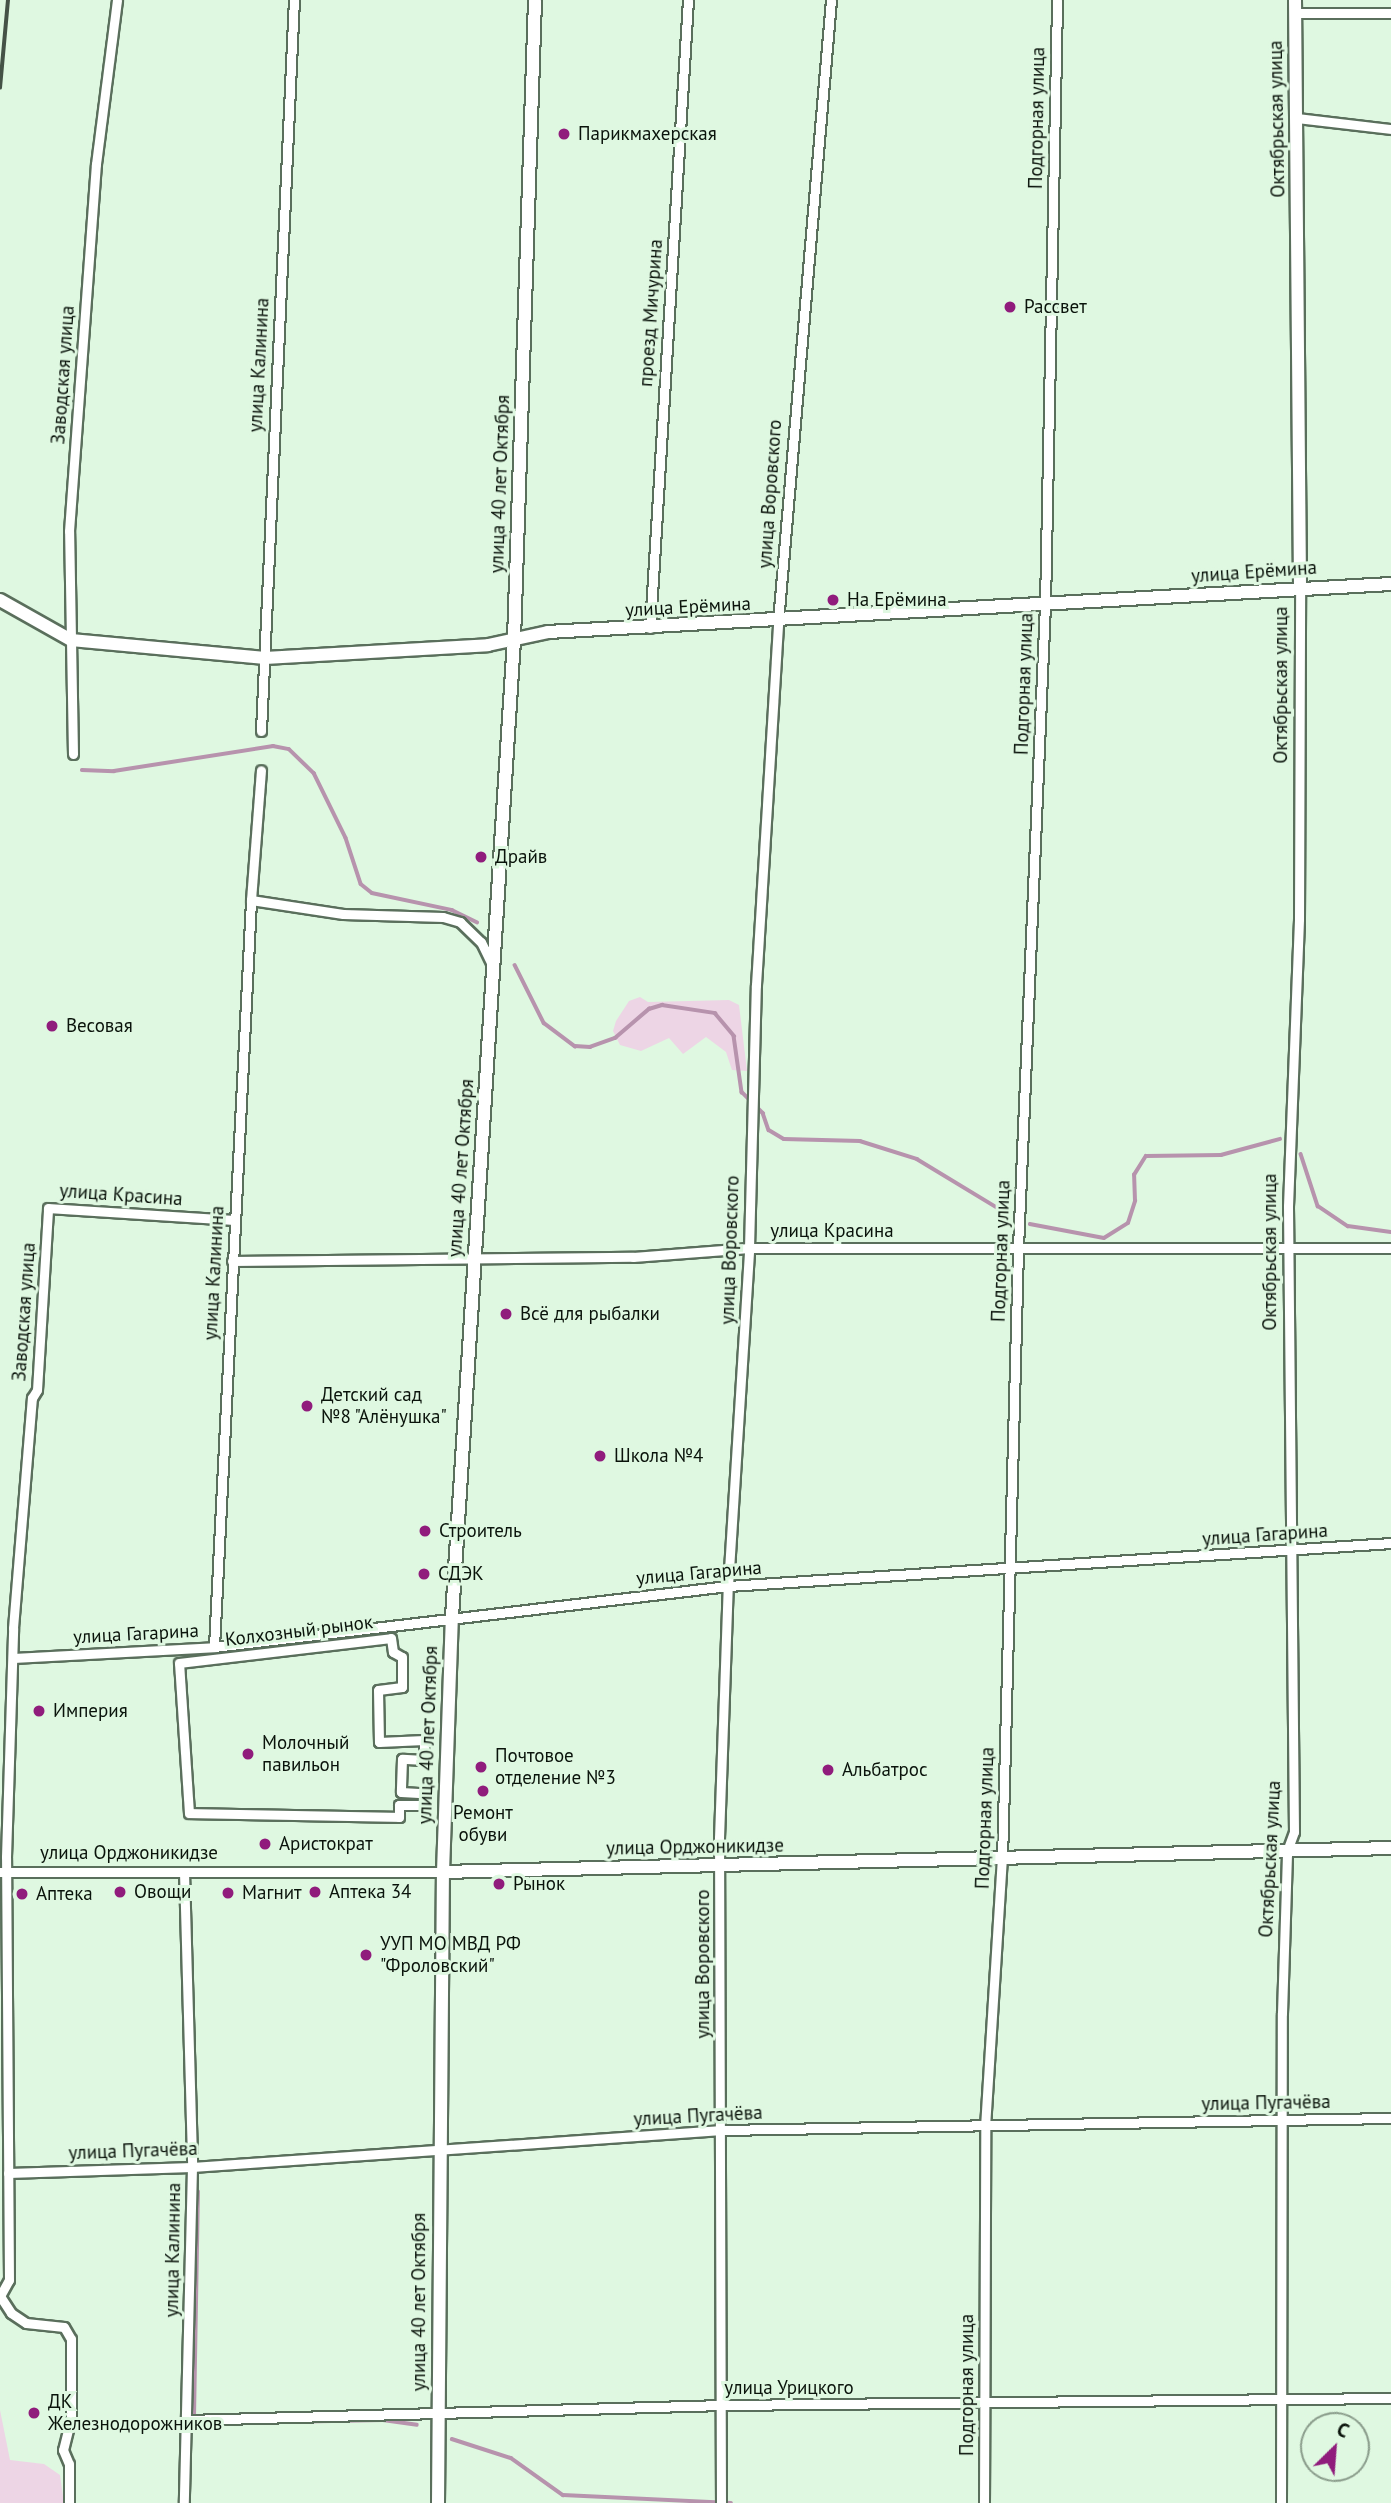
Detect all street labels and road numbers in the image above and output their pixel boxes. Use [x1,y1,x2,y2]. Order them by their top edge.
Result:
street label: Октябрьская улица [1264,40,1290,198]
street label: Подгорная улица [1024,47,1050,189]
street label: проезд Мичурина [634,238,668,388]
street label: улица Калинина [244,297,274,433]
street label: Заводская улица [47,305,79,445]
street label: улица 40 лет Октября [485,394,515,574]
street label: улица Воровского [753,419,787,569]
street label: улица Ерёмина [1190,556,1318,588]
street label: улица Ерёмина [625,592,751,622]
street label: Октябрьская улица [1270,606,1292,764]
street label: Подгорная улица [1010,613,1038,755]
street label: улица 40 лет Октября [443,1078,479,1258]
street label: Октябрьская улица [1259,1173,1281,1331]
street label: улица Воровского [716,1175,744,1325]
street label: улица Красина [59,1179,183,1211]
street label: Подгорная улица [987,1180,1015,1322]
street label: улица Калинина [199,1205,229,1341]
street label: улица Красина [770,1220,894,1242]
street label: Заводская улица [8,1242,40,1382]
street label: улица Гагарина [1201,1519,1329,1551]
street label: улица Гагарина [635,1556,763,1590]
street label: Колхозный рынок [224,1611,374,1651]
street label: улица Гагарина [73,1619,199,1649]
street label: улица 40 лет Октября [413,1645,443,1825]
street label: Подгорная улица [971,1747,999,1889]
street label: Октябрьская улица [1255,1780,1285,1938]
street label: улица Орджоникидзе [606,1834,784,1860]
street label: улица Орджоникидзе [40,1842,218,1864]
street label: улица Воровского [692,1889,714,2039]
street label: улица Пугачёва [1201,2090,1331,2116]
street label: улица Пугачёва [633,2101,763,2131]
street label: улица Пугачёва [68,2137,198,2165]
street label: улица Калинина [160,2182,186,2318]
street label: улица 40 лет Октября [408,2212,430,2392]
street label: Подгорная улица [956,2314,978,2456]
street label: улица Урицкого [724,2377,854,2399]

